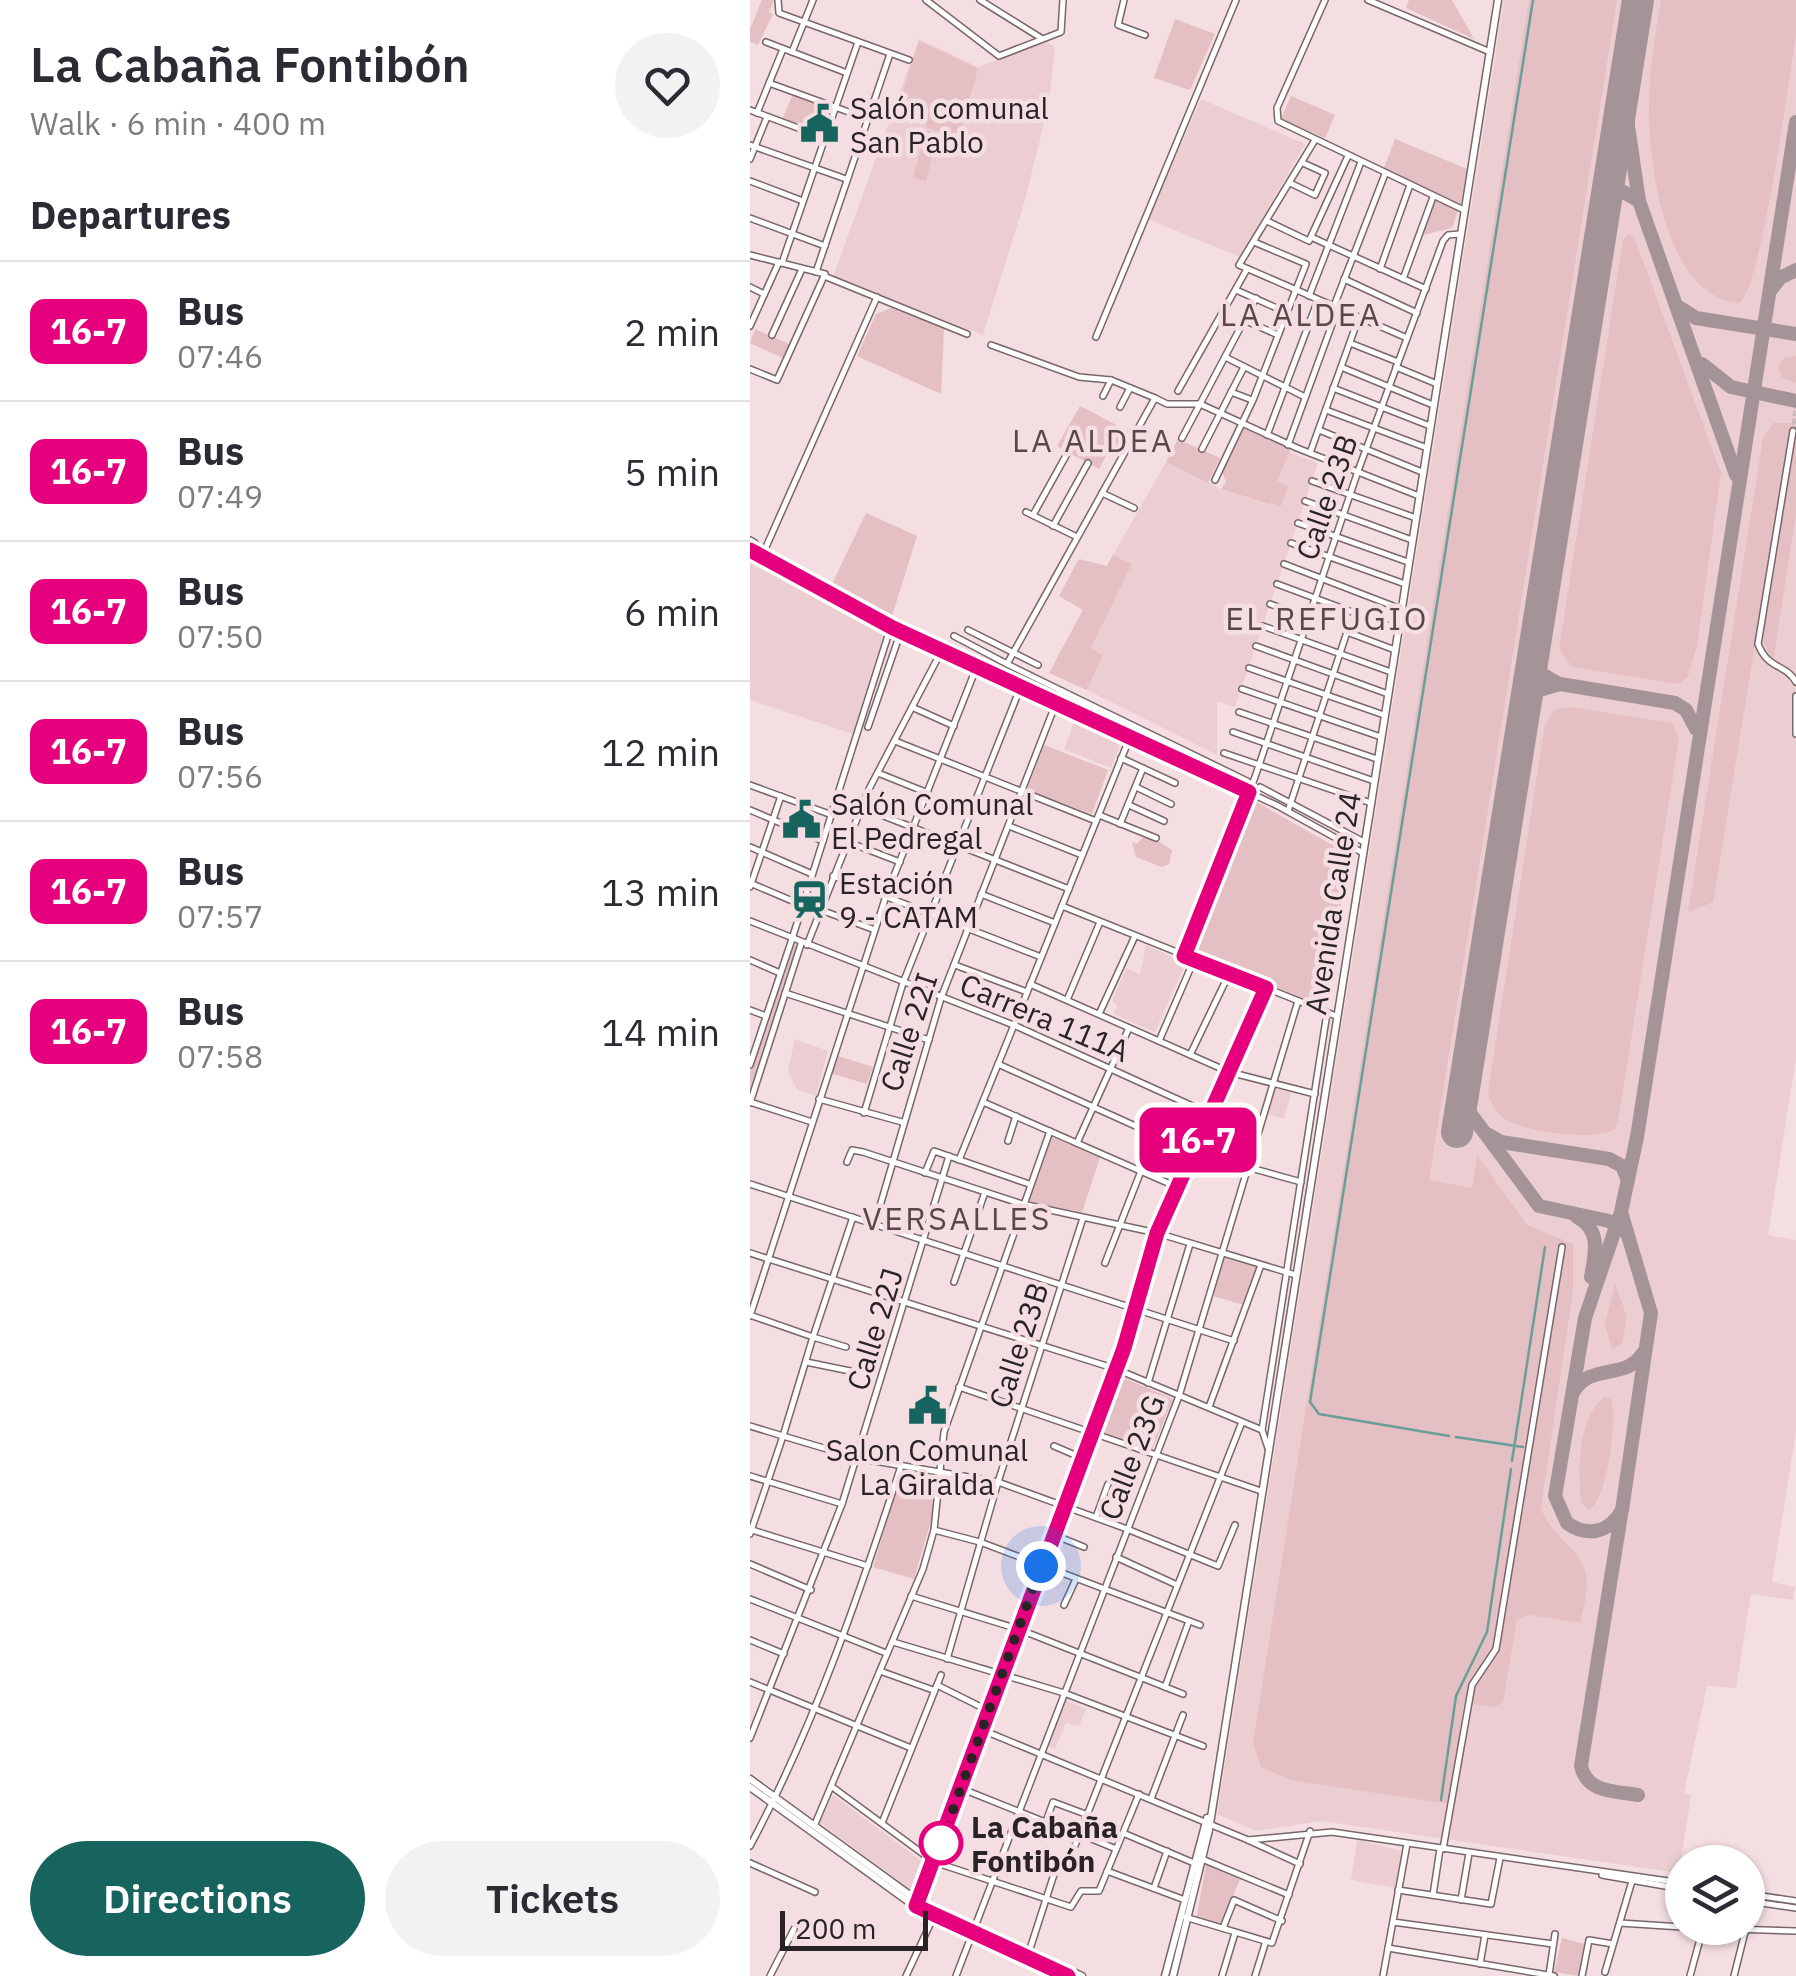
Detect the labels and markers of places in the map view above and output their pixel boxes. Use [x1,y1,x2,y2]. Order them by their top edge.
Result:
place label: Salón comunal San Pablo [850,88,1049,161]
public building icon: Salón comunal San Pablo [799,103,841,145]
place label: Salón Comunal El Pedregal [831,784,1033,857]
public building icon: Salón Comunal El Pedregal [780,799,822,841]
place label: Estación 9 - CATAM [839,863,978,936]
station icon: Estación 9 - CATAM [788,878,830,920]
public building icon: Salon Comunal La Giralda [906,1384,948,1426]
place label: Salon Comunal La Giralda [826,1430,1028,1503]
place label: La Cabaña Fontibón [971,1807,1118,1880]
marker: La Cabaña Fontibón [920,1822,962,1864]

